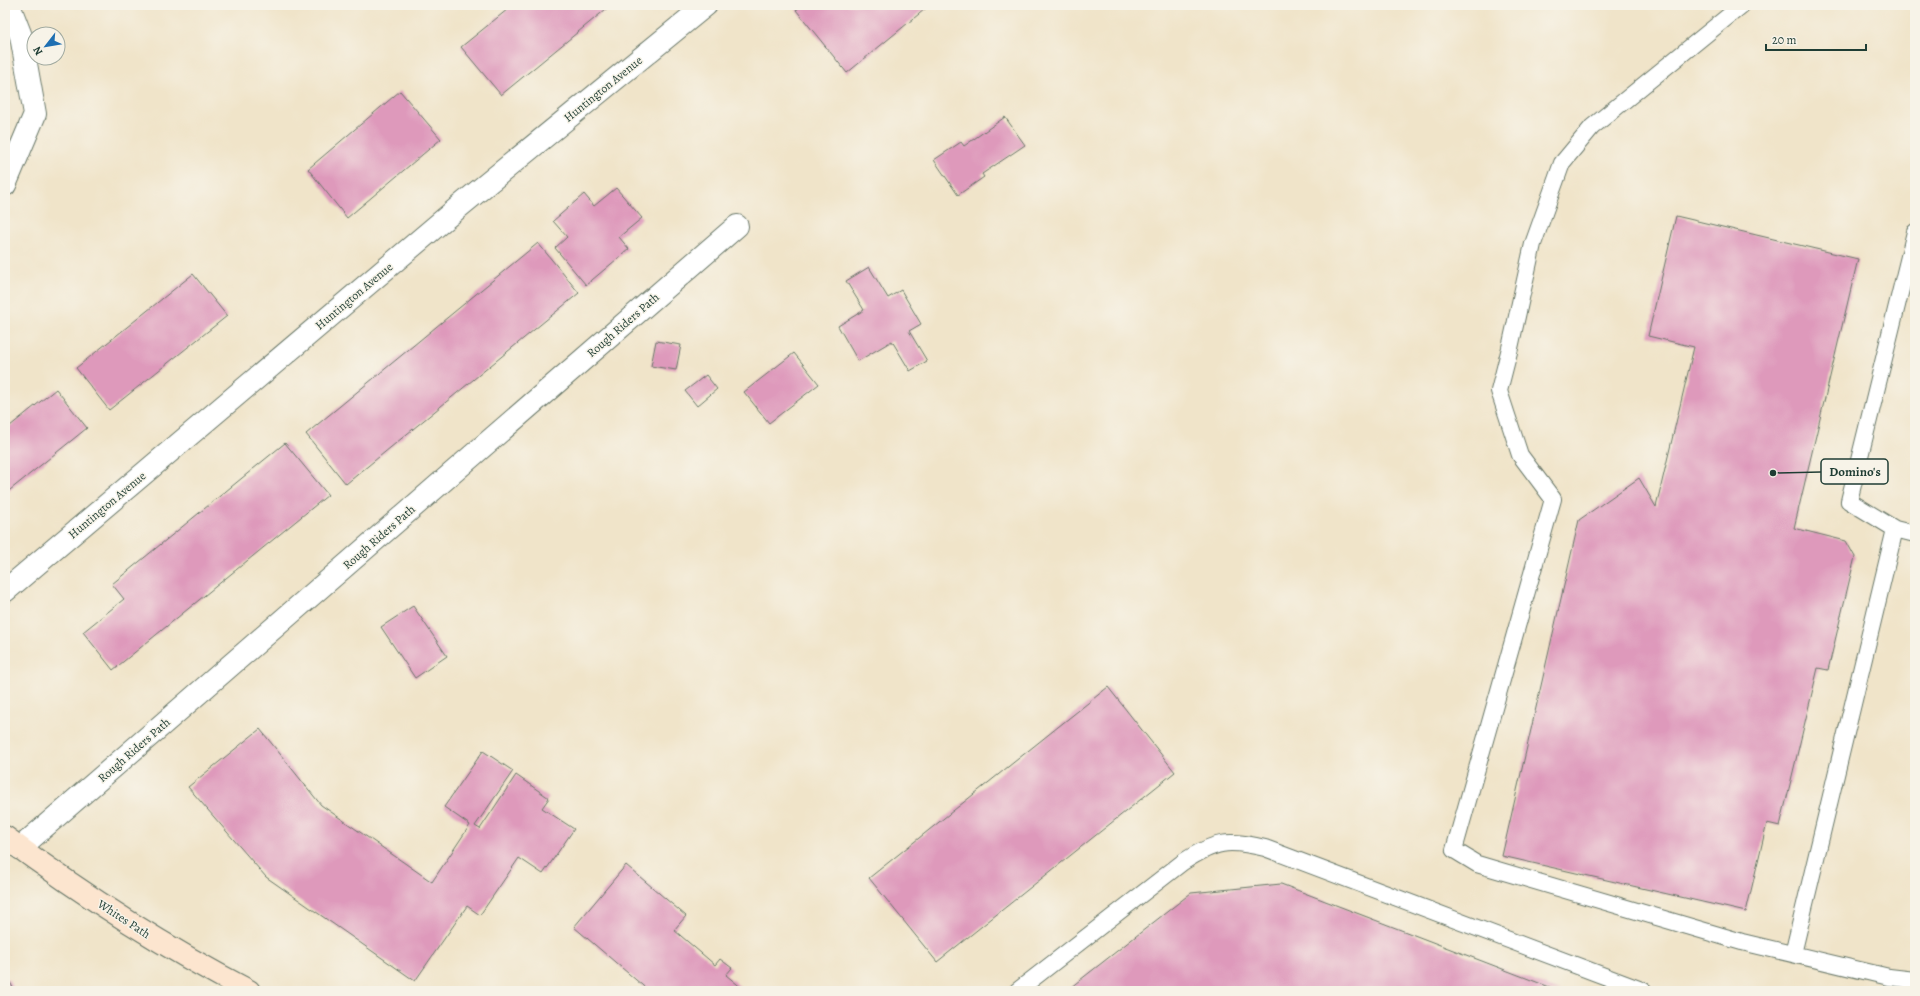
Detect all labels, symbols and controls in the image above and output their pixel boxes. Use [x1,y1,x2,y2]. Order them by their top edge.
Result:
north arrow [26,26,66,66]
scale bar [1766,26,1866,52]
text: 20 m [1772,32,1796,48]
text: N [29,44,46,58]
street label: Huntington Avenue [560,52,646,126]
street label: Huntington Avenue [312,259,396,333]
street label: Rough Riders Path [583,289,663,361]
callout: Domino's [1821,459,1888,484]
text: Domino's [1829,463,1881,480]
street label: Huntington Avenue [65,468,149,542]
street label: Rough Riders Path [339,501,419,573]
street label: Rough Riders Path [94,714,174,786]
street label: Whites Path [94,895,154,942]

